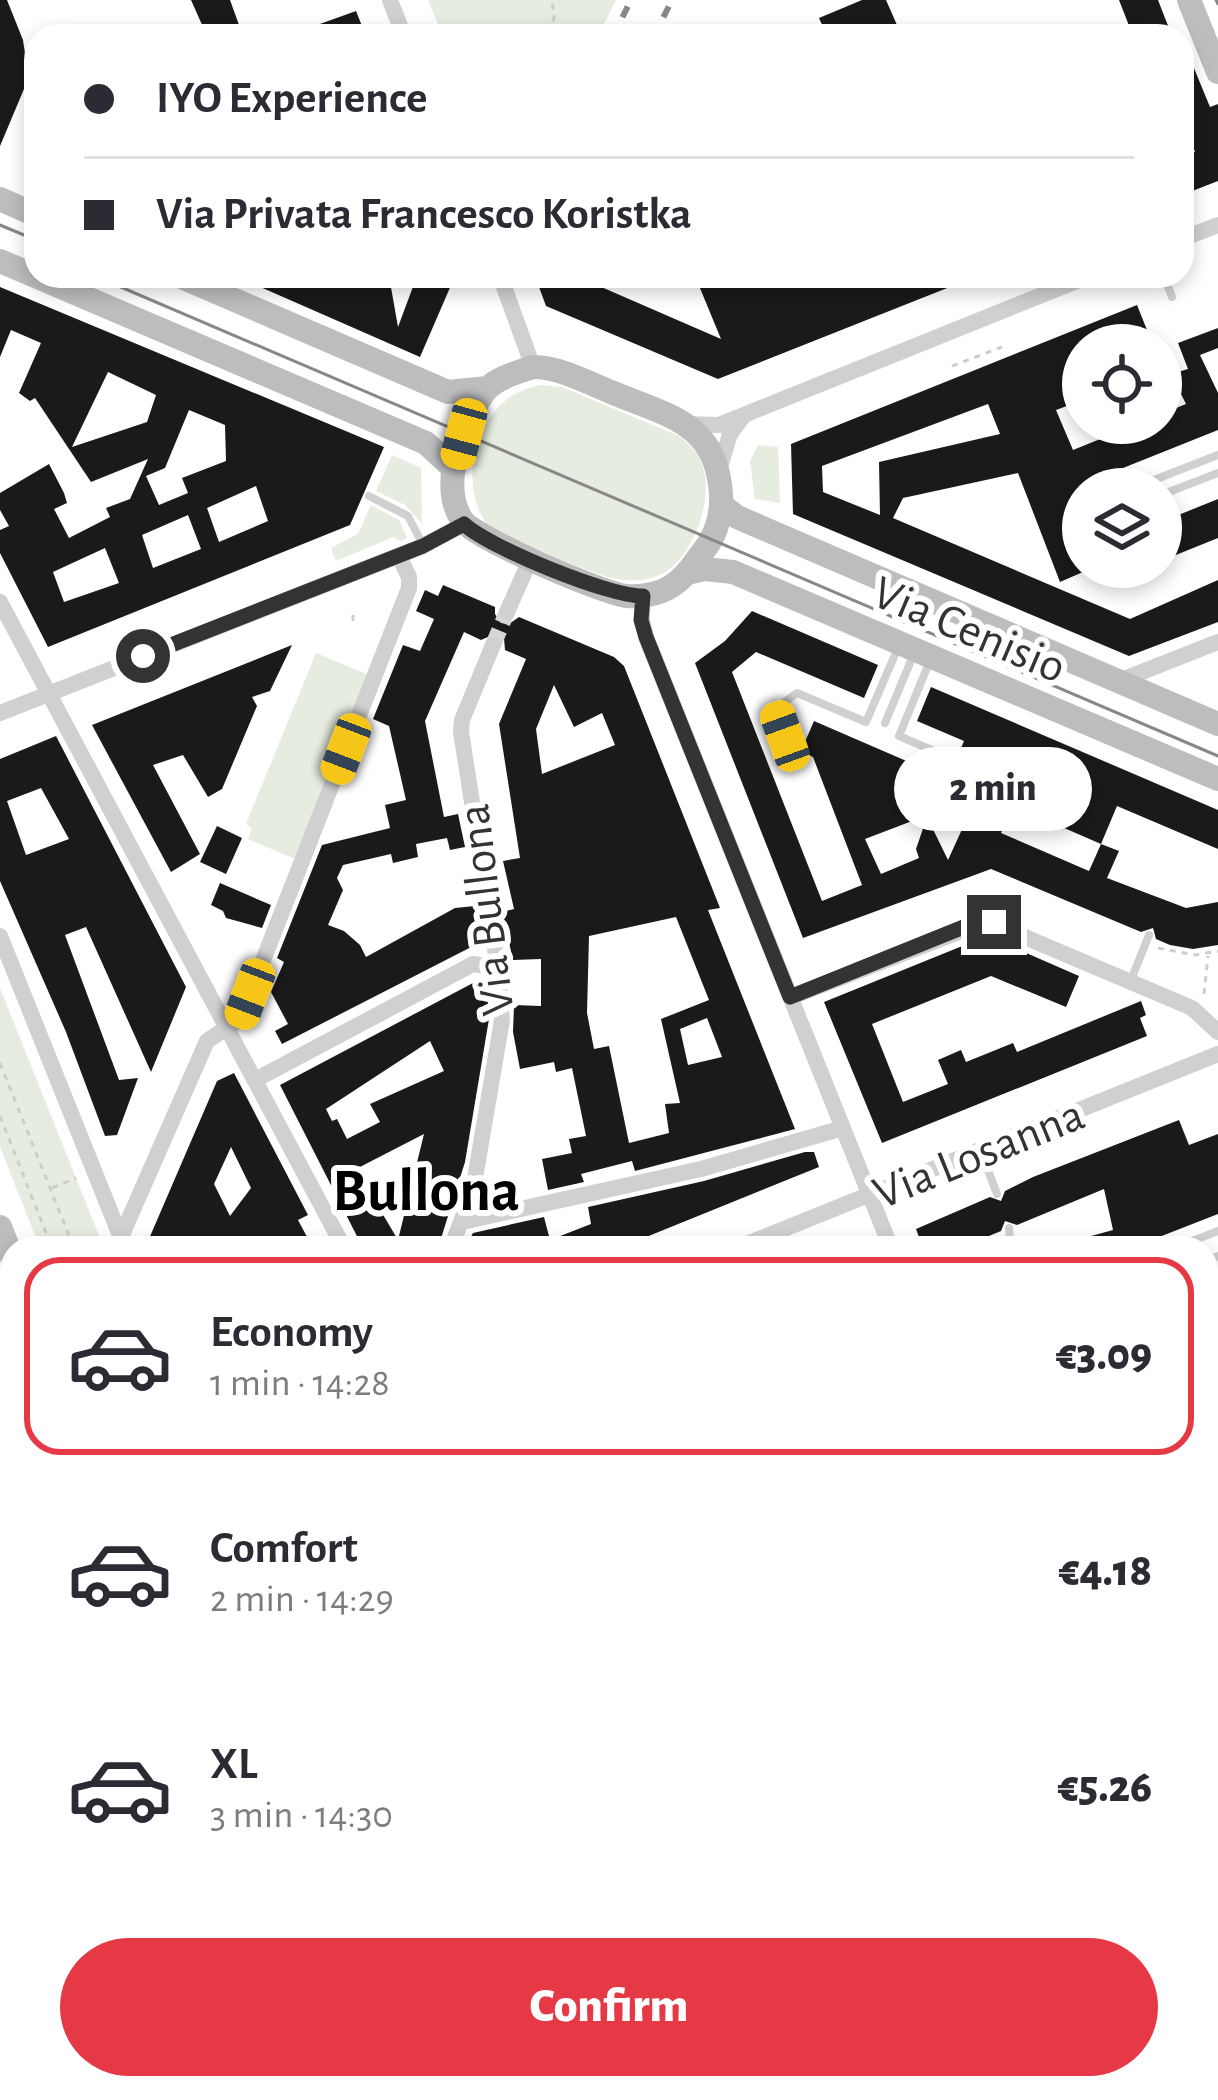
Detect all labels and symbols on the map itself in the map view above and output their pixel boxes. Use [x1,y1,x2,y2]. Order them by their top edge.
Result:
car [437,395,491,473]
street label: Via Cenisio [865,569,1072,693]
route start [116,629,170,683]
car [756,696,814,776]
car [316,709,376,789]
callout: 2 min [895,748,1093,832]
street label: Via Bullona [450,801,524,1018]
route end [967,895,1021,949]
car [220,954,280,1034]
street label: Via Losanna [867,1091,1091,1219]
district label: Bullona [332,1162,520,1222]

